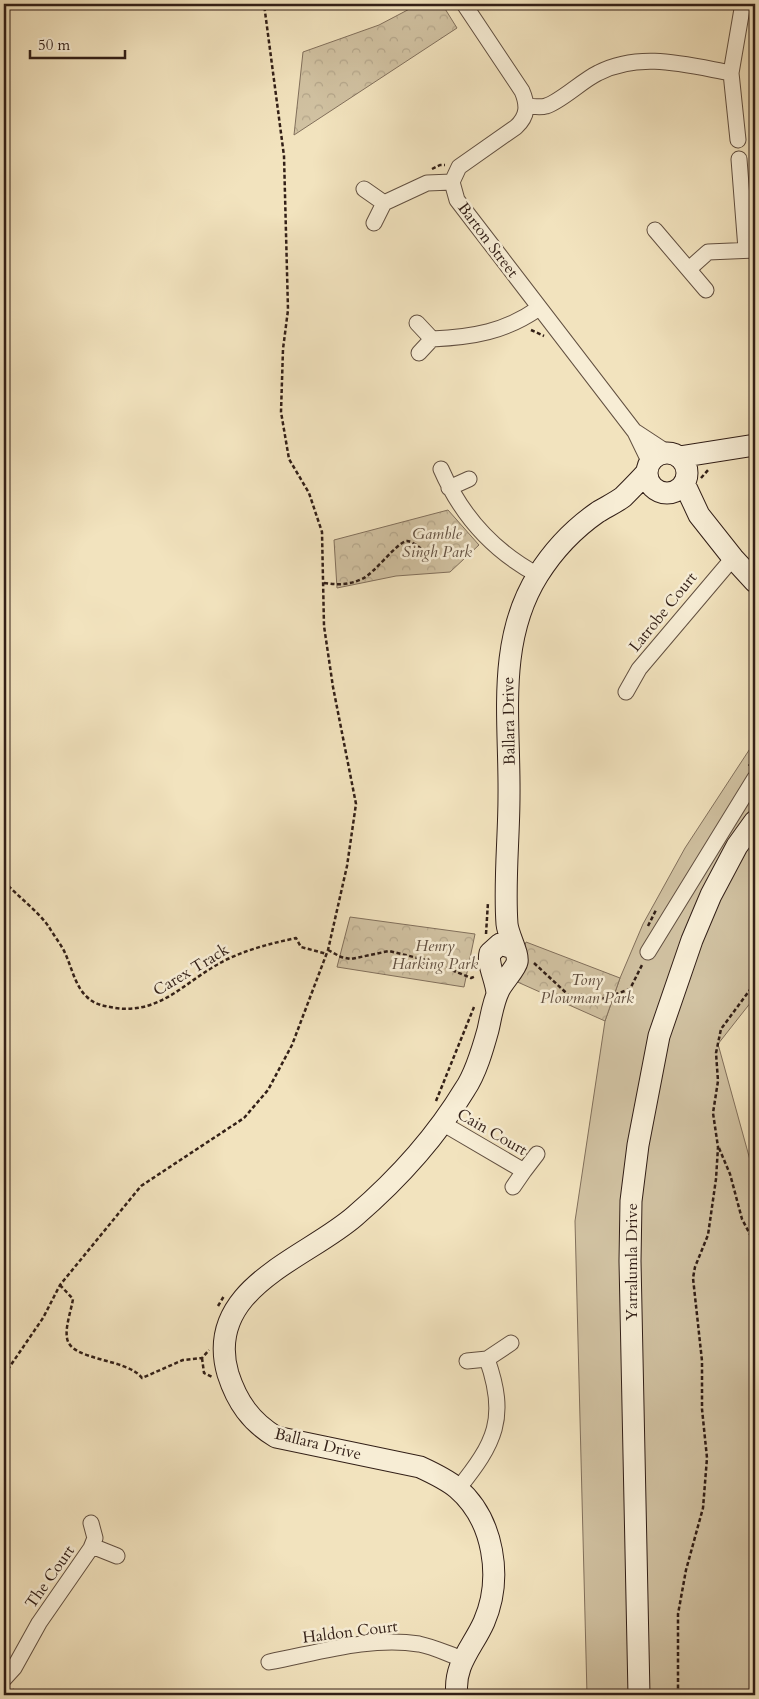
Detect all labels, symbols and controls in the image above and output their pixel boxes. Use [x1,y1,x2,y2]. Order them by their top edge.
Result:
scale bar [30,28,125,60]
text: 50 m [38,35,70,55]
street label: Barton Street [452,198,524,282]
park label: Gamble Singh Park [402,523,472,563]
street label: Latrobe Court [624,567,702,657]
street label: Ballara Drive [497,677,521,765]
park label: Henry Harking Park [392,935,478,975]
street label: Carex Track [149,939,233,1001]
park label: Tony Plowman Park [540,969,634,1009]
street label: Cain Court [453,1103,531,1161]
street label: Yarralumla Drive [621,1203,643,1321]
street label: Ballara Drive [272,1423,364,1465]
street label: The Court [20,1541,80,1613]
street label: Haldon Court [301,1615,399,1649]

